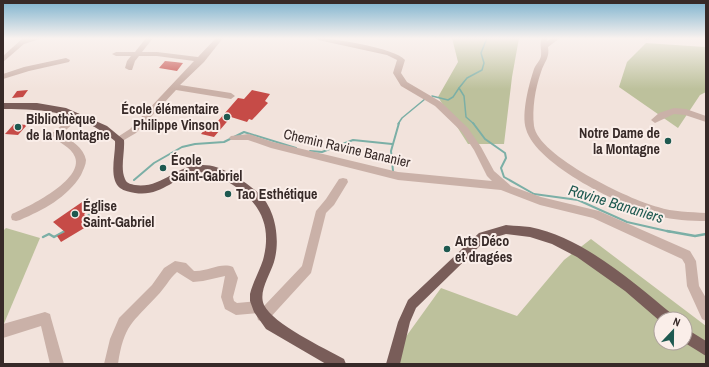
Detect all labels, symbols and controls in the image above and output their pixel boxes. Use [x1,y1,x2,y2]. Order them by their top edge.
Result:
place label: École élémentaire Philippe Vinson [121,100,219,134]
place label: Bibliothèque de la Montagne [26,110,110,144]
marker: École élémentaire Philippe Vinson [222,112,232,122]
marker: Bibliothèque de la Montagne [13,122,23,132]
place label: Notre Dame de la Montagne [579,124,660,158]
street label: Chemin Ravine Bananier [282,125,412,171]
marker: Notre Dame de la Montagne [663,136,673,146]
place label: École Saint-Gabriel [171,151,242,185]
marker: École Saint-Gabriel [158,163,168,173]
water label: Ravine Bananiers [566,179,666,228]
place label: Tao Esthétique [236,185,317,203]
marker: Tao Esthétique [223,189,233,199]
place label: Église Saint-Gabriel [83,197,154,231]
marker: Église Saint-Gabriel [70,209,80,219]
place label: Arts Déco et dragées [455,232,512,266]
marker: Arts Déco et dragées [442,244,452,254]
north arrow [653,311,693,351]
text: N [671,314,682,329]

